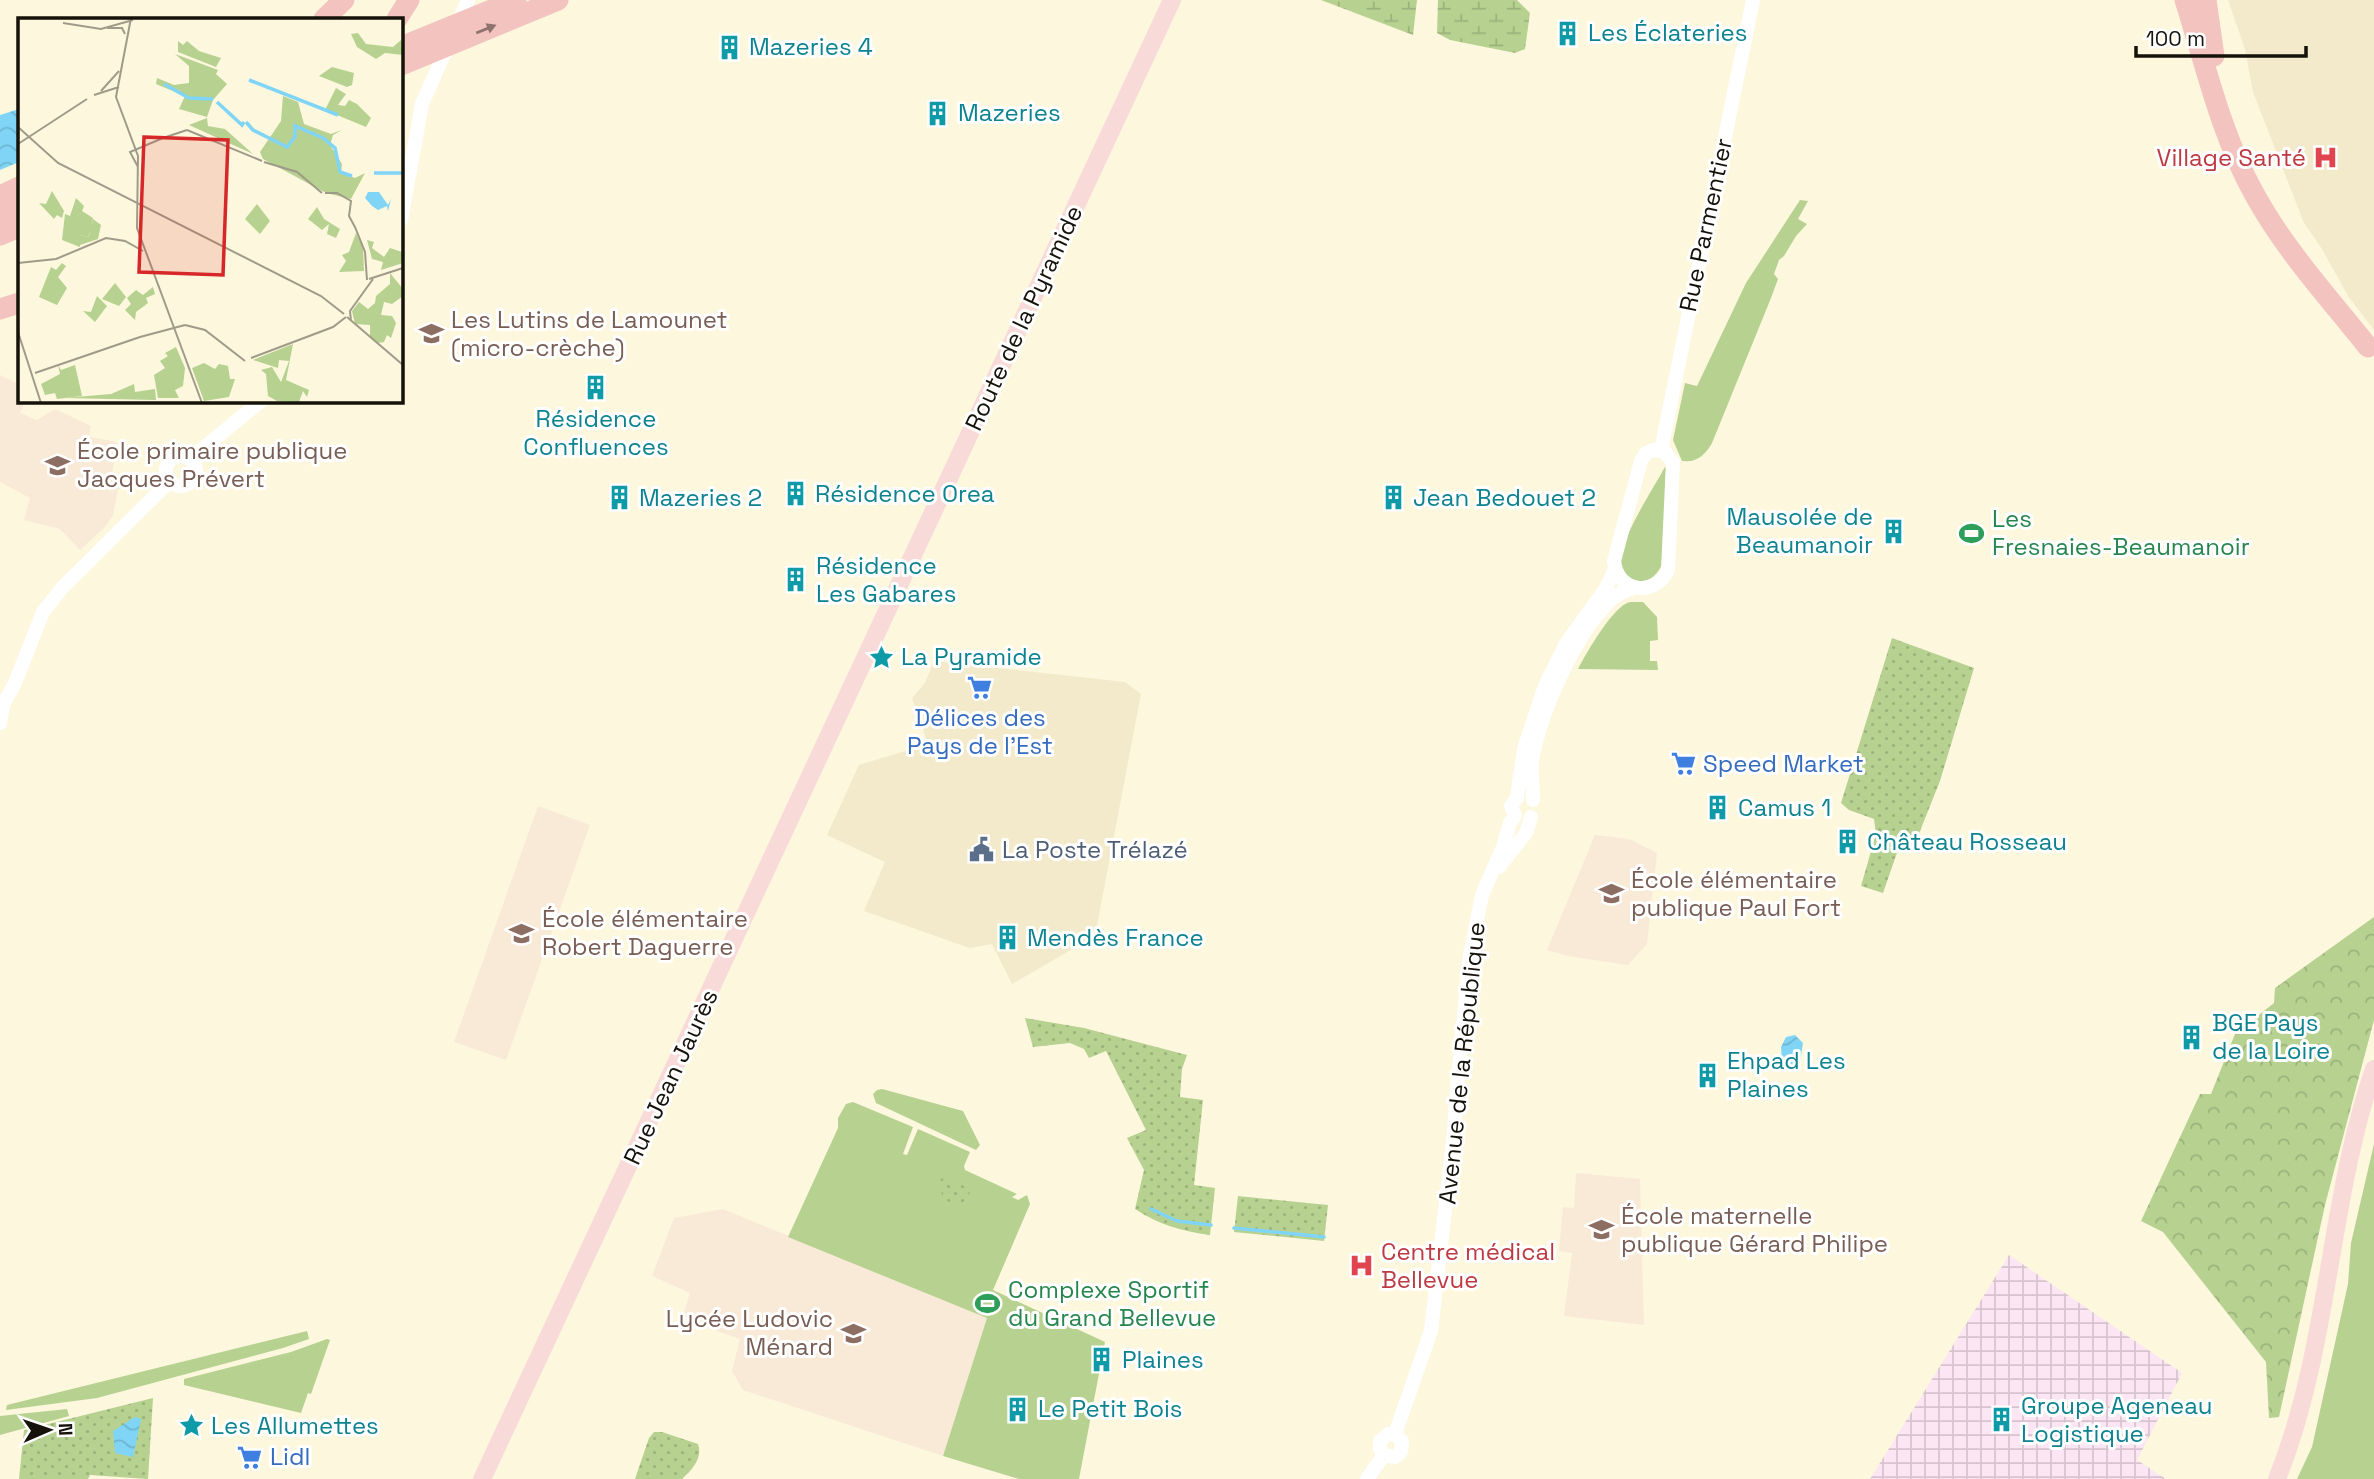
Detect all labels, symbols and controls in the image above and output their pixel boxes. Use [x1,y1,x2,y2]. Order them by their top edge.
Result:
scale bar [2136,14,2306,58]
place label: Les Éclateries [1588,17,1747,48]
inset map [18,18,402,402]
building icon: Les Éclateries [1554,19,1582,47]
one-way arrow [476,24,497,35]
text: 100 m [2146,25,2205,52]
place label: Mazeries 4 [749,31,873,62]
building icon: Mazeries 4 [715,33,743,61]
place label: Mazeries [958,97,1061,128]
building icon: Mazeries [924,99,952,127]
street label: Rue Parmentier [1672,135,1739,314]
place label: Village Santé [2157,142,2306,173]
hospital icon: Village Santé [2312,144,2340,172]
street label: Route de la Pyramide [958,200,1089,435]
place label: Les Lutins de Lamounet (micro-crèche) [451,304,728,363]
school or university icon: Les Lutins de Lamounet (micro-crèche) [417,320,445,348]
building icon: Résidence Confluences [582,374,610,402]
place label: Résidence Confluences [523,403,669,462]
place label: École primaire publique Jacques Prévert [77,435,347,494]
school or university icon: École primaire publique Jacques Prévert [43,451,71,479]
place label: Résidence Orea [815,478,995,509]
building icon: Résidence Orea [781,480,809,508]
place label: Mazeries 2 [639,482,762,513]
place label: Jean Bedouet 2 [1413,482,1596,513]
building icon: Mazeries 2 [605,484,633,512]
building icon: Jean Bedouet 2 [1379,484,1407,512]
place label: Mausolée de Beaumanoir [1726,501,1873,560]
place label: Les Fresnaies-Beaumanoir [1992,503,2250,562]
building icon: Mausolée de Beaumanoir [1879,517,1907,545]
sports icon: Les Fresnaies-Beaumanoir [1958,519,1986,547]
place label: Résidence Les Gabares [816,550,956,609]
building icon: Résidence Les Gabares [782,566,810,594]
place label: La Pyramide [901,641,1042,672]
place icon: La Pyramide [867,643,895,671]
supermarket icon: Délices des Pays de l’Est [966,673,994,701]
place label: Délices des Pays de l’Est [907,702,1053,761]
place label: Speed Market [1703,748,1864,779]
supermarket icon: Speed Market [1669,750,1697,778]
place label: Camus 1 [1738,792,1831,823]
building icon: Camus 1 [1704,794,1732,822]
place label: Château Rosseau [1867,826,2067,857]
building icon: Château Rosseau [1833,828,1861,856]
place label: La Poste Trélazé [1002,834,1188,865]
public building icon: La Poste Trélazé [968,836,996,864]
place label: École élémentaire publique Paul Fort [1631,864,1841,923]
school or university icon: École élémentaire publique Paul Fort [1597,880,1625,908]
place label: École élémentaire Robert Daguerre [542,903,748,962]
school or university icon: École élémentaire Robert Daguerre [508,919,536,947]
street label: Avenue de la République [1431,920,1492,1206]
place label: Mendès France [1027,922,1204,953]
building icon: Mendès France [993,924,1021,952]
street label: Rue Jean Jaurès [616,984,725,1169]
place label: BGE Pays de la Loire [2212,1007,2330,1066]
building icon: BGE Pays de la Loire [2178,1023,2206,1051]
place label: Ehpad Les Plaines [1727,1045,1846,1104]
building icon: Ehpad Les Plaines [1693,1061,1721,1089]
place label: École maternelle publique Gérard Philipe [1621,1200,1888,1259]
school or university icon: École maternelle publique Gérard Philipe [1587,1216,1615,1244]
place label: Centre médical Bellevue [1381,1236,1555,1295]
hospital icon: Centre médical Bellevue [1347,1252,1375,1280]
place label: Complexe Sportif du Grand Bellevue [1008,1274,1216,1333]
sports icon: Complexe Sportif du Grand Bellevue [974,1290,1002,1318]
place label: Lycée Ludovic Ménard [666,1303,833,1362]
school or university icon: Lycée Ludovic Ménard [839,1319,867,1347]
place label: Plaines [1122,1344,1204,1375]
building icon: Plaines [1088,1346,1116,1374]
place label: Groupe Ageneau Logistique [2021,1390,2212,1449]
place label: Le Petit Bois [1038,1393,1183,1424]
north arrow [14,1395,84,1465]
building icon: Le Petit Bois [1004,1395,1032,1423]
building icon: Groupe Ageneau Logistique [1987,1406,2015,1434]
place label: Les Allumettes [211,1410,379,1441]
place icon: Les Allumettes [177,1412,205,1440]
text: N [53,1423,78,1436]
place label: Lidl [270,1441,310,1472]
supermarket icon: Lidl [236,1443,264,1471]

